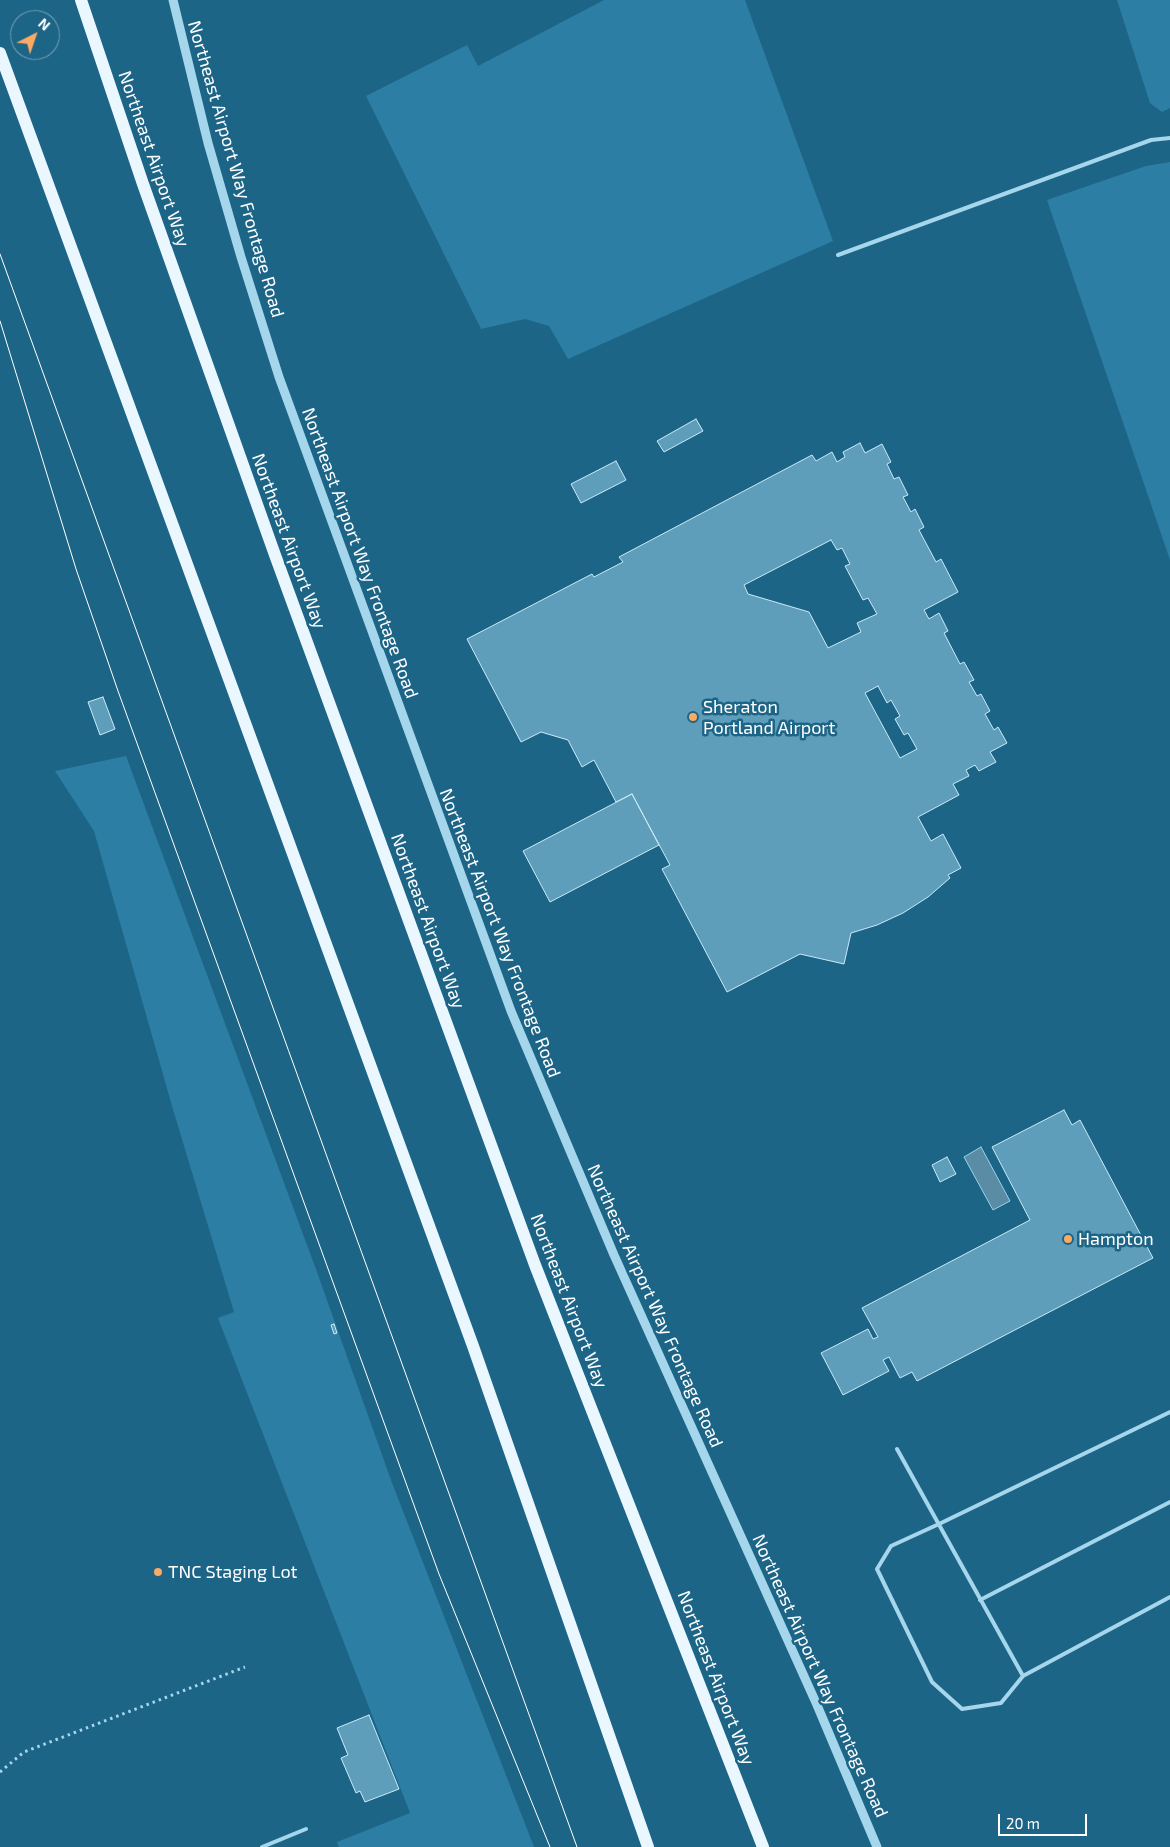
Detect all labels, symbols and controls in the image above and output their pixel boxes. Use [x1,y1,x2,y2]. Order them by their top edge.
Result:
north arrow [10,10,60,60]
text: N [35,14,54,34]
street label: Northeast Airport Way Frontage Road [183,18,289,320]
street label: Northeast Airport Way [114,68,194,250]
street label: Northeast Airport Way Frontage Road [297,405,423,701]
street label: Northeast Airport Way [247,450,331,632]
place label: Sheraton Portland Airport [703,696,835,739]
marker: Sheraton Portland Airport [687,711,699,723]
street label: Northeast Airport Way Frontage Road [435,785,565,1081]
street label: Northeast Airport Way [386,830,470,1012]
street label: Northeast Airport Way Frontage Road [583,1161,727,1451]
street label: Northeast Airport Way [526,1211,612,1391]
place label: Hampton [1078,1228,1154,1250]
marker: Hampton [1062,1233,1074,1245]
street label: Northeast Airport Way Frontage Road [748,1531,892,1821]
place label: TNC Staging Lot [168,1561,297,1583]
marker: TNC Staging Lot [152,1566,164,1578]
street label: Northeast Airport Way [673,1588,759,1768]
scale bar [1000,1804,1089,1836]
text: 20 m [1006,1814,1040,1832]

